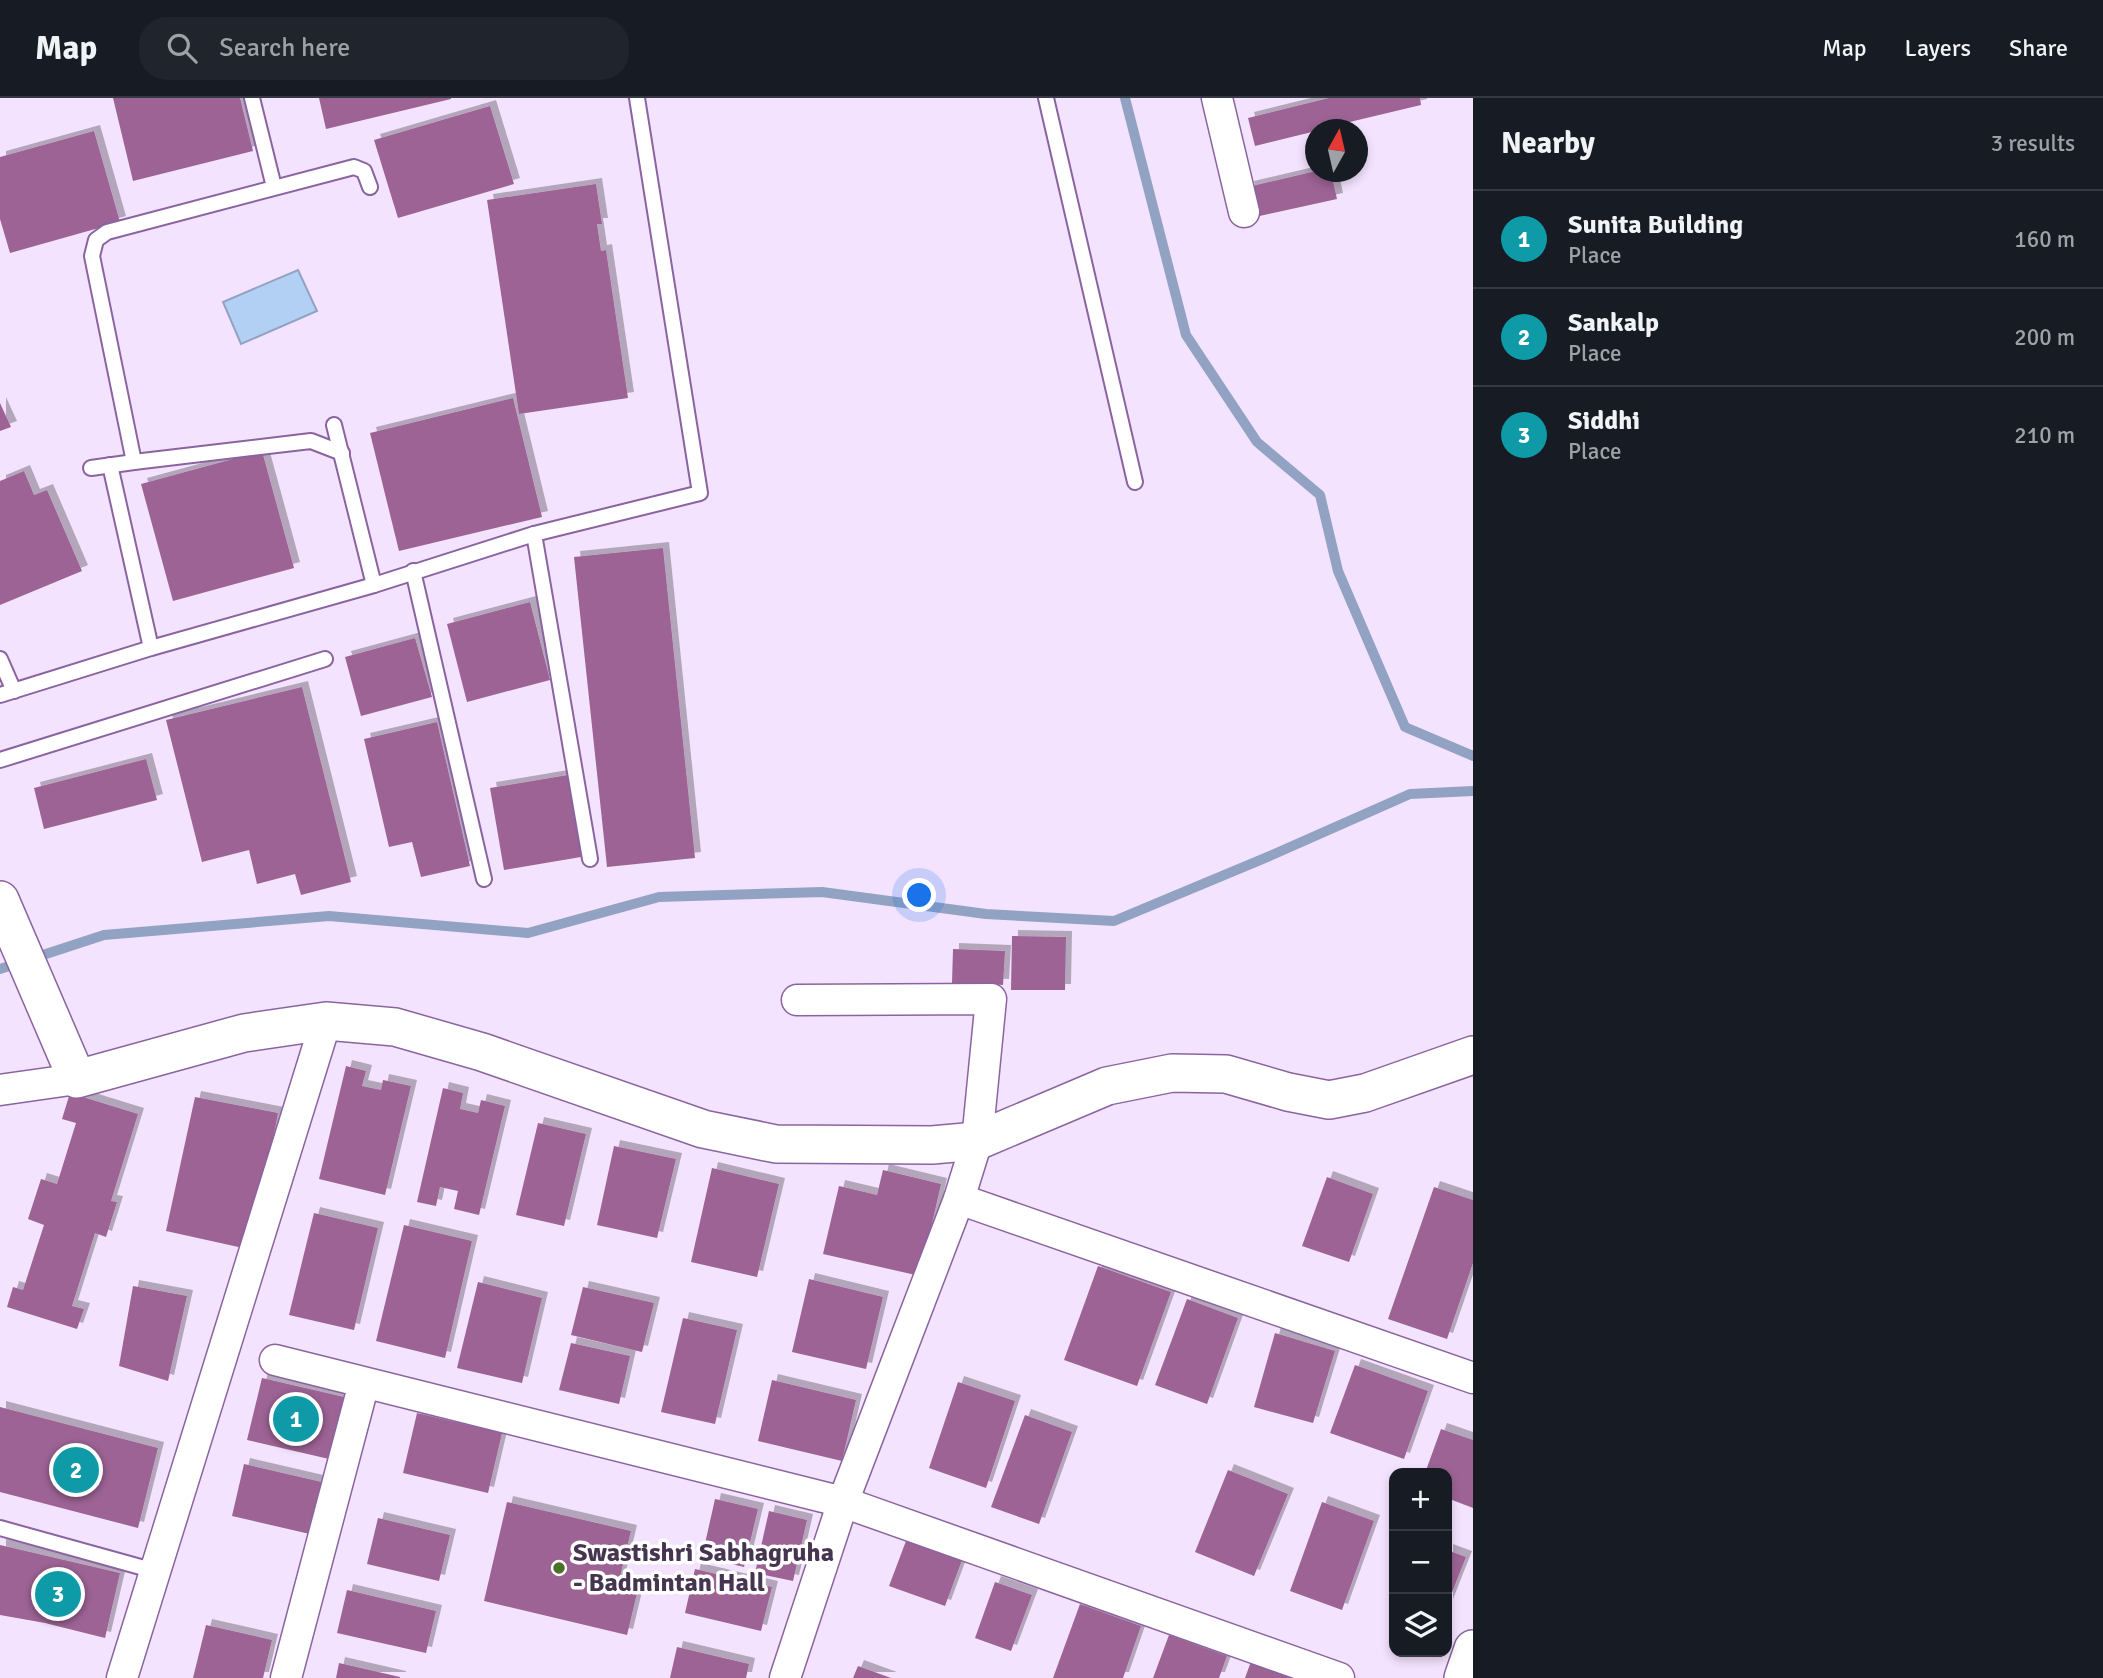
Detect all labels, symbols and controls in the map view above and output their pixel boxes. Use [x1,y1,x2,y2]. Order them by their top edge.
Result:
search box [139,17,629,80]
text: Map [35,28,97,69]
icon: search [163,29,201,67]
text: Search here [219,32,350,64]
text: Map [1822,33,1867,63]
text: Layers [1905,33,1971,63]
text: Share [2009,33,2068,63]
north arrow [1305,119,1368,182]
text: Nearby [1501,125,1595,162]
text: 3 results [1991,129,2075,158]
text: Sunita Building [1568,209,1743,241]
text: 1 [1518,225,1530,254]
text: 160 m [2014,225,2075,254]
text: Place [1568,241,1622,270]
text: Sankalp [1568,307,1659,339]
text: 2 [1518,323,1530,352]
text: 200 m [2014,323,2075,352]
text: Place [1568,339,1622,368]
text: Siddhi [1568,405,1640,437]
text: 3 [1518,421,1530,450]
text: 210 m [2014,421,2075,450]
text: Place [1568,437,1622,466]
your location [902,878,936,912]
pin: 1 [273,1393,319,1445]
pin: 2 [53,1444,99,1496]
map controls [1389,1468,1452,1657]
button: + [1389,1468,1452,1531]
button: − [1389,1531,1452,1594]
place label: Swastishri Sabhagruha - Badmintan Hall [573,1537,834,1599]
marker: Swastishri Sabhagruha - Badmintan Hall [551,1560,567,1576]
pin: 3 [35,1568,81,1620]
button: layers [1389,1594,1452,1657]

